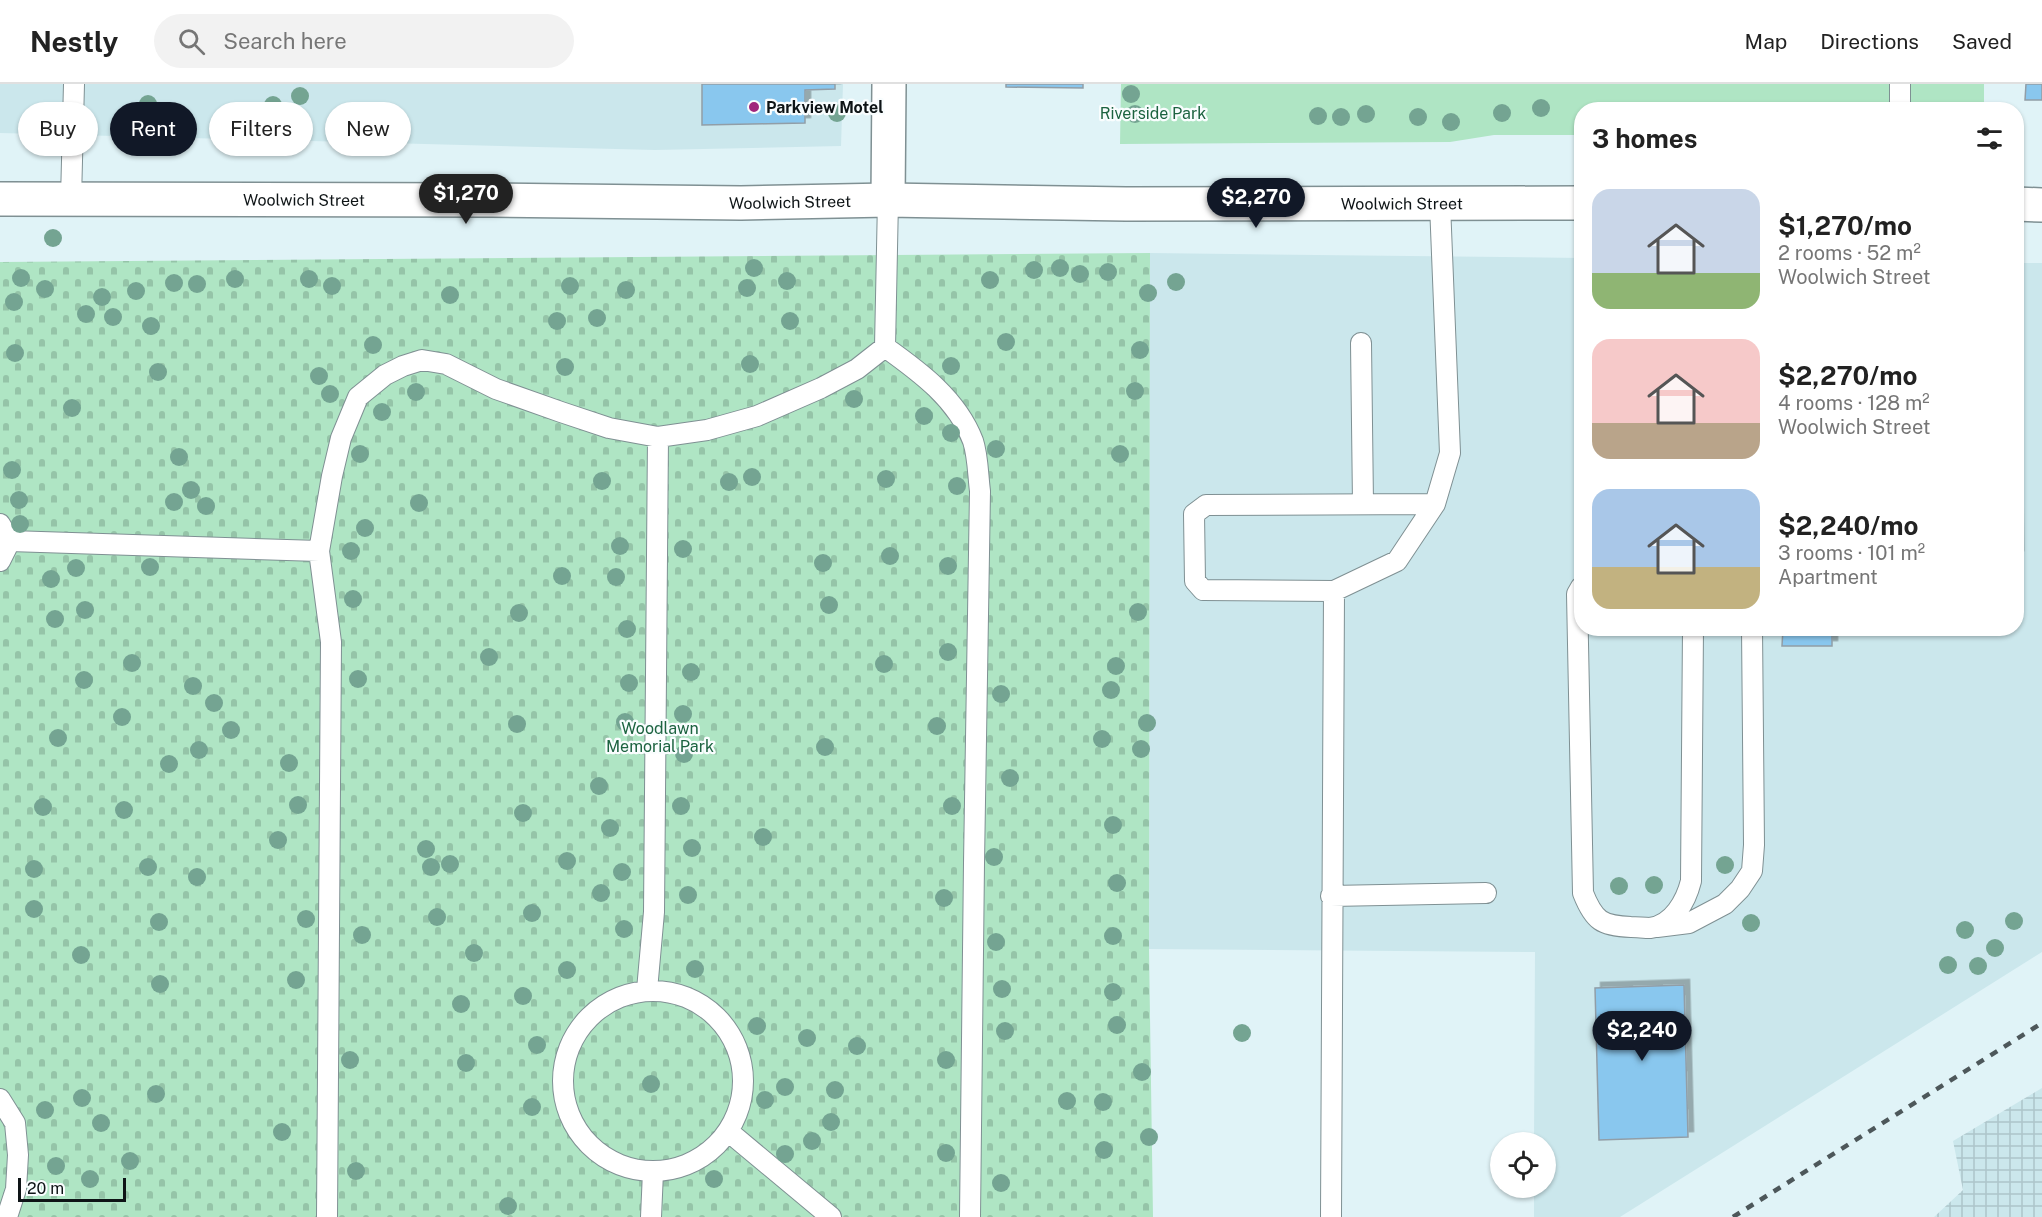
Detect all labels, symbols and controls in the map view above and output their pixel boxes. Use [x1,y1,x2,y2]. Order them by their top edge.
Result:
search box [154,14,574,68]
text: Nestly [30,25,118,58]
icon: search [175,25,208,58]
text: Search here [223,28,347,54]
text: Map [1745,29,1787,54]
text: Directions [1820,29,1919,54]
text: Saved [1952,29,2012,54]
place label: Parkview Motel [766,98,883,117]
marker: Parkview Motel [747,100,761,114]
chip: Buy [18,102,98,156]
chip: Rent [110,102,197,156]
chip: Filters [209,102,313,156]
chip: New [325,102,411,156]
park label: Riverside Park [1100,104,1206,123]
icon: filters [1973,122,2006,155]
text: 3 homes [1592,123,1697,154]
pin: $1,270 [417,174,515,225]
pin: $2,270 [1207,178,1305,229]
text: $1,270 [433,181,499,205]
text: $2,270 [1221,185,1291,209]
street label: Woolwich Street [243,190,365,210]
street label: Woolwich Street [729,192,851,213]
street label: Woolwich Street [1341,194,1463,214]
text: $1,270/mo [1778,210,1912,241]
icon: home [1640,213,1712,285]
text: 2 rooms · 52 m² [1778,241,1921,265]
text: Woolwich Street [1778,265,1931,289]
text: $2,270/mo [1778,360,1917,391]
icon: home [1640,363,1712,435]
text: 4 rooms · 128 m² [1778,391,1930,415]
text: Woolwich Street [1778,415,1931,439]
text: $2,240/mo [1778,510,1918,541]
icon: home [1640,513,1712,585]
text: 3 rooms · 101 m² [1778,541,1925,565]
text: Apartment [1778,565,1878,589]
park label: Woodlawn Memorial Park [606,719,714,756]
pin: $2,240 [1593,1011,1691,1062]
text: $2,240 [1607,1018,1677,1042]
map controls [1490,1132,1556,1198]
button: locate [1490,1132,1556,1198]
scale bar [18,1175,126,1202]
text: 20 m [27,1179,64,1198]

